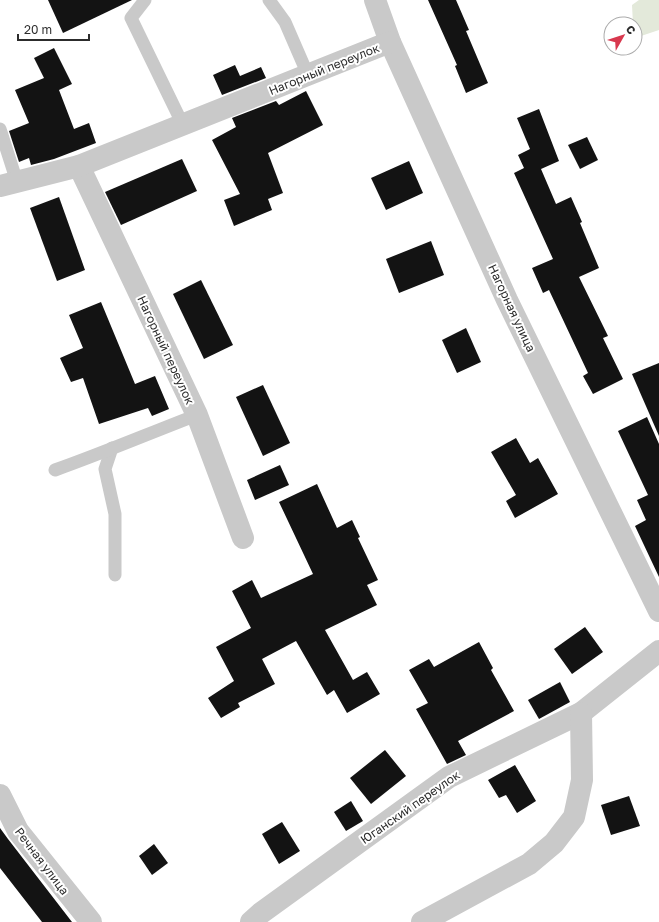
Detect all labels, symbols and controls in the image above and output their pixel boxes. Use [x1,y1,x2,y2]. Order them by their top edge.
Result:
scale bar [18,16,89,42]
north arrow [603,16,643,56]
text: 20 m [24,22,52,37]
text: С [624,22,639,37]
street label: Нагорный переулок [266,40,382,98]
street label: Нагорная улица [485,262,539,354]
street label: Нагорный переулок [134,293,198,407]
street label: Юганский переулок [357,767,463,847]
street label: Речная улица [12,824,72,898]

